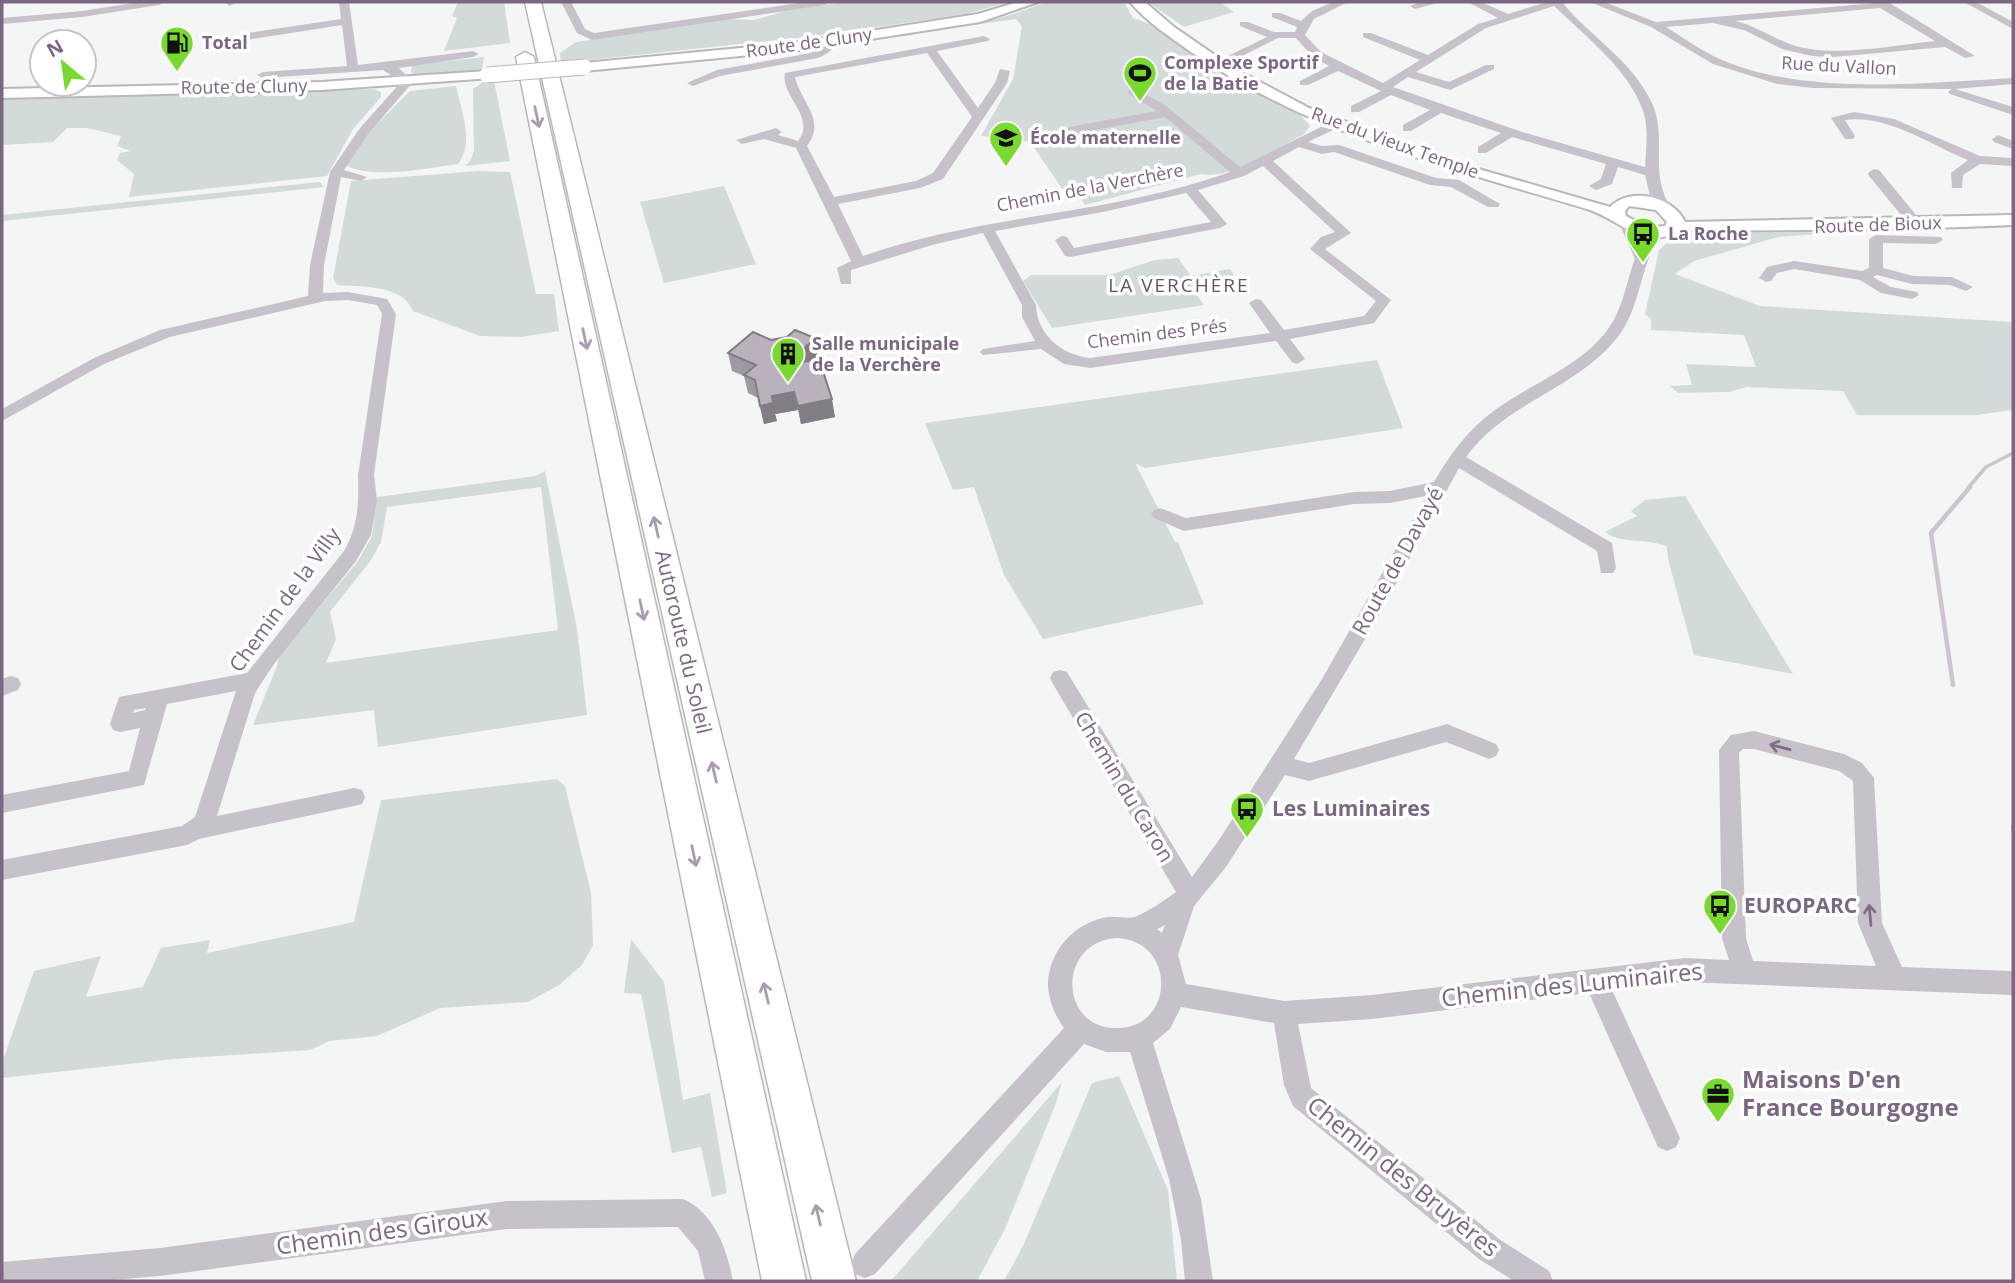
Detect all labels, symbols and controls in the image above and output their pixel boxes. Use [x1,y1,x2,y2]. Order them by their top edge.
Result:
street label: Route de Cluny [744,21,874,63]
fuel station icon: Total [158,24,196,73]
north arrow [28,28,98,98]
place label: Total [202,30,248,54]
text: N [42,33,68,63]
place label: Complexe Sportif de la Batie [1164,50,1319,95]
street label: Rue du Vallon [1781,50,1897,80]
sports icon: Complexe Sportif de la Batie [1121,54,1159,103]
street label: Route de Cluny [180,73,309,99]
street label: Rue du Vieux Temple [1308,101,1482,184]
one-way arrow [531,105,545,128]
school or university icon: École maternelle [987,119,1025,168]
place label: École maternelle [1030,125,1181,149]
street label: Chemin de la Verchère [994,157,1185,217]
street label: Route de Bioux [1814,210,1943,238]
bus stop icon: La Roche [1624,215,1662,264]
place label: La Roche [1668,221,1748,245]
district label: LA VERCHÈRE [1108,272,1250,298]
street label: Chemin des Prés [1086,313,1228,353]
one-way arrow [578,327,592,350]
place label: Salle municipale de la Verchère [812,331,959,376]
building icon: Salle municipale de la Verchère [769,335,807,384]
street label: Route de Davayé [1345,482,1449,639]
one-way arrow [649,516,662,539]
street label: Chemin de la Villy [222,521,346,677]
street label: Autoroute du Soleil [649,547,719,737]
one-way arrow [635,598,649,621]
street label: Chemin du Caron [1069,706,1181,867]
one-way arrow [1769,740,1792,753]
one-way arrow [707,761,720,784]
bus stop icon: Les Luminaires [1228,790,1266,839]
place label: Les Luminaires [1272,794,1430,822]
one-way arrow [688,844,702,867]
bus stop icon: EUROPARC [1701,887,1739,936]
place label: EUROPARC [1744,891,1857,919]
one-way arrow [1863,904,1876,927]
street label: Chemin des Luminaires [1439,953,1704,1014]
one-way arrow [759,982,772,1005]
place label: Maisons D'en France Bourgogne [1742,1062,1959,1123]
office icon: Maisons D'en France Bourgogne [1699,1075,1737,1124]
street label: Chemin des Bruyères [1301,1088,1507,1264]
street label: Chemin des Giroux [274,1199,490,1262]
one-way arrow [811,1204,825,1227]

